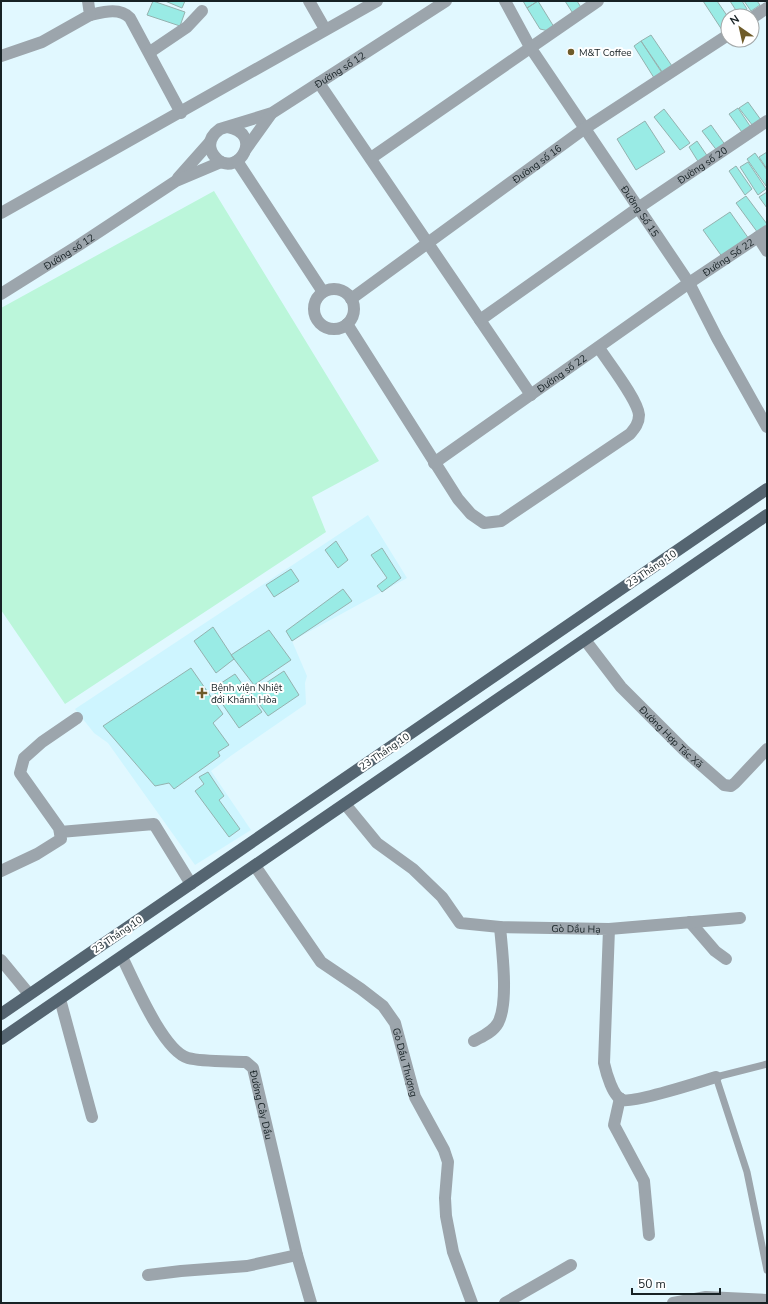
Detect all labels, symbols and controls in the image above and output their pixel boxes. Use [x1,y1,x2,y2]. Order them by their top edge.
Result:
north arrow [720,8,760,48]
text: N [727,12,742,29]
place label: M&T Coffee [579,46,632,60]
marker: M&T Coffee [566,47,576,57]
street label: Đường số 12 [311,49,368,92]
street label: Đường số 16 [509,142,565,187]
street label: Đường số 20 [674,144,731,188]
street label: Đường Số 15 [617,182,662,240]
street label: Đường số 12 [40,231,97,274]
street label: Đường Số 22 [699,236,757,281]
street label: Đường số 22 [534,351,590,397]
street label: 23 Tháng 10 [624,547,679,591]
place label: Bệnh viện Nhiệt đới Khánh Hòa [211,681,283,707]
marker: Bệnh viện Nhiệt đới Khánh Hòa [196,687,208,699]
street label: Đường Hợp Tác Xã [635,702,706,772]
street label: 23 Tháng 10 [357,730,412,774]
street label: 23 Tháng 10 [90,913,145,957]
street label: Gò Dầu Hạ [551,922,601,937]
street label: Gò Dầu Thượng [389,1026,421,1099]
street label: Đường Cây Dầu [246,1068,276,1141]
scale bar [632,1270,720,1296]
text: 50 m [638,1276,666,1292]

